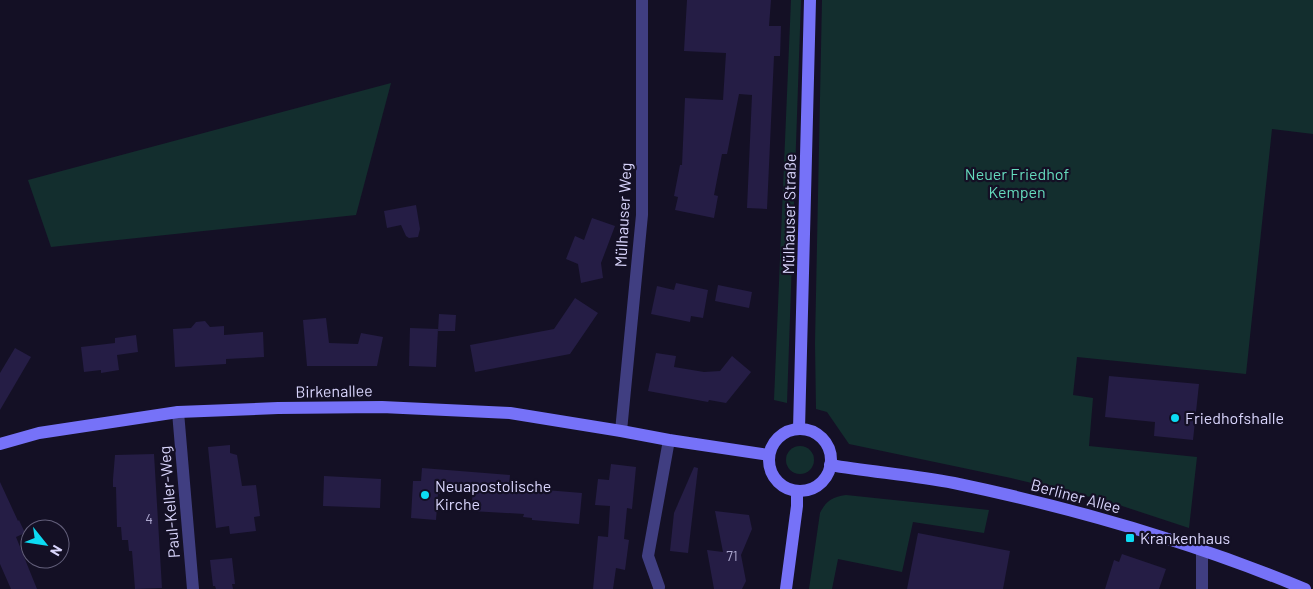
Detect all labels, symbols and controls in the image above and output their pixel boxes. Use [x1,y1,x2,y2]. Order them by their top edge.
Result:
street label: Mülhauser Straße [778,153,799,275]
street label: Mülhauser Weg [610,162,635,268]
park label: Neuer Friedhof Kempen [965,164,1069,201]
street label: Birkenallee [295,380,373,401]
place label: Friedhofshalle [1185,408,1284,427]
marker: Friedhofshalle [1169,412,1181,424]
street label: Paul-Keller-Weg [154,445,183,559]
street label: Berliner Allee [1029,474,1123,517]
place label: Neuapostolische Kirche [435,476,551,513]
marker: Neuapostolische Kirche [419,489,431,501]
house number: 4 [145,510,153,527]
north arrow [20,519,70,569]
place label: Krankenhaus [1140,528,1230,547]
marker: Krankenhaus [1124,532,1136,544]
text: N [47,542,66,559]
house number: 71 [726,547,738,564]

